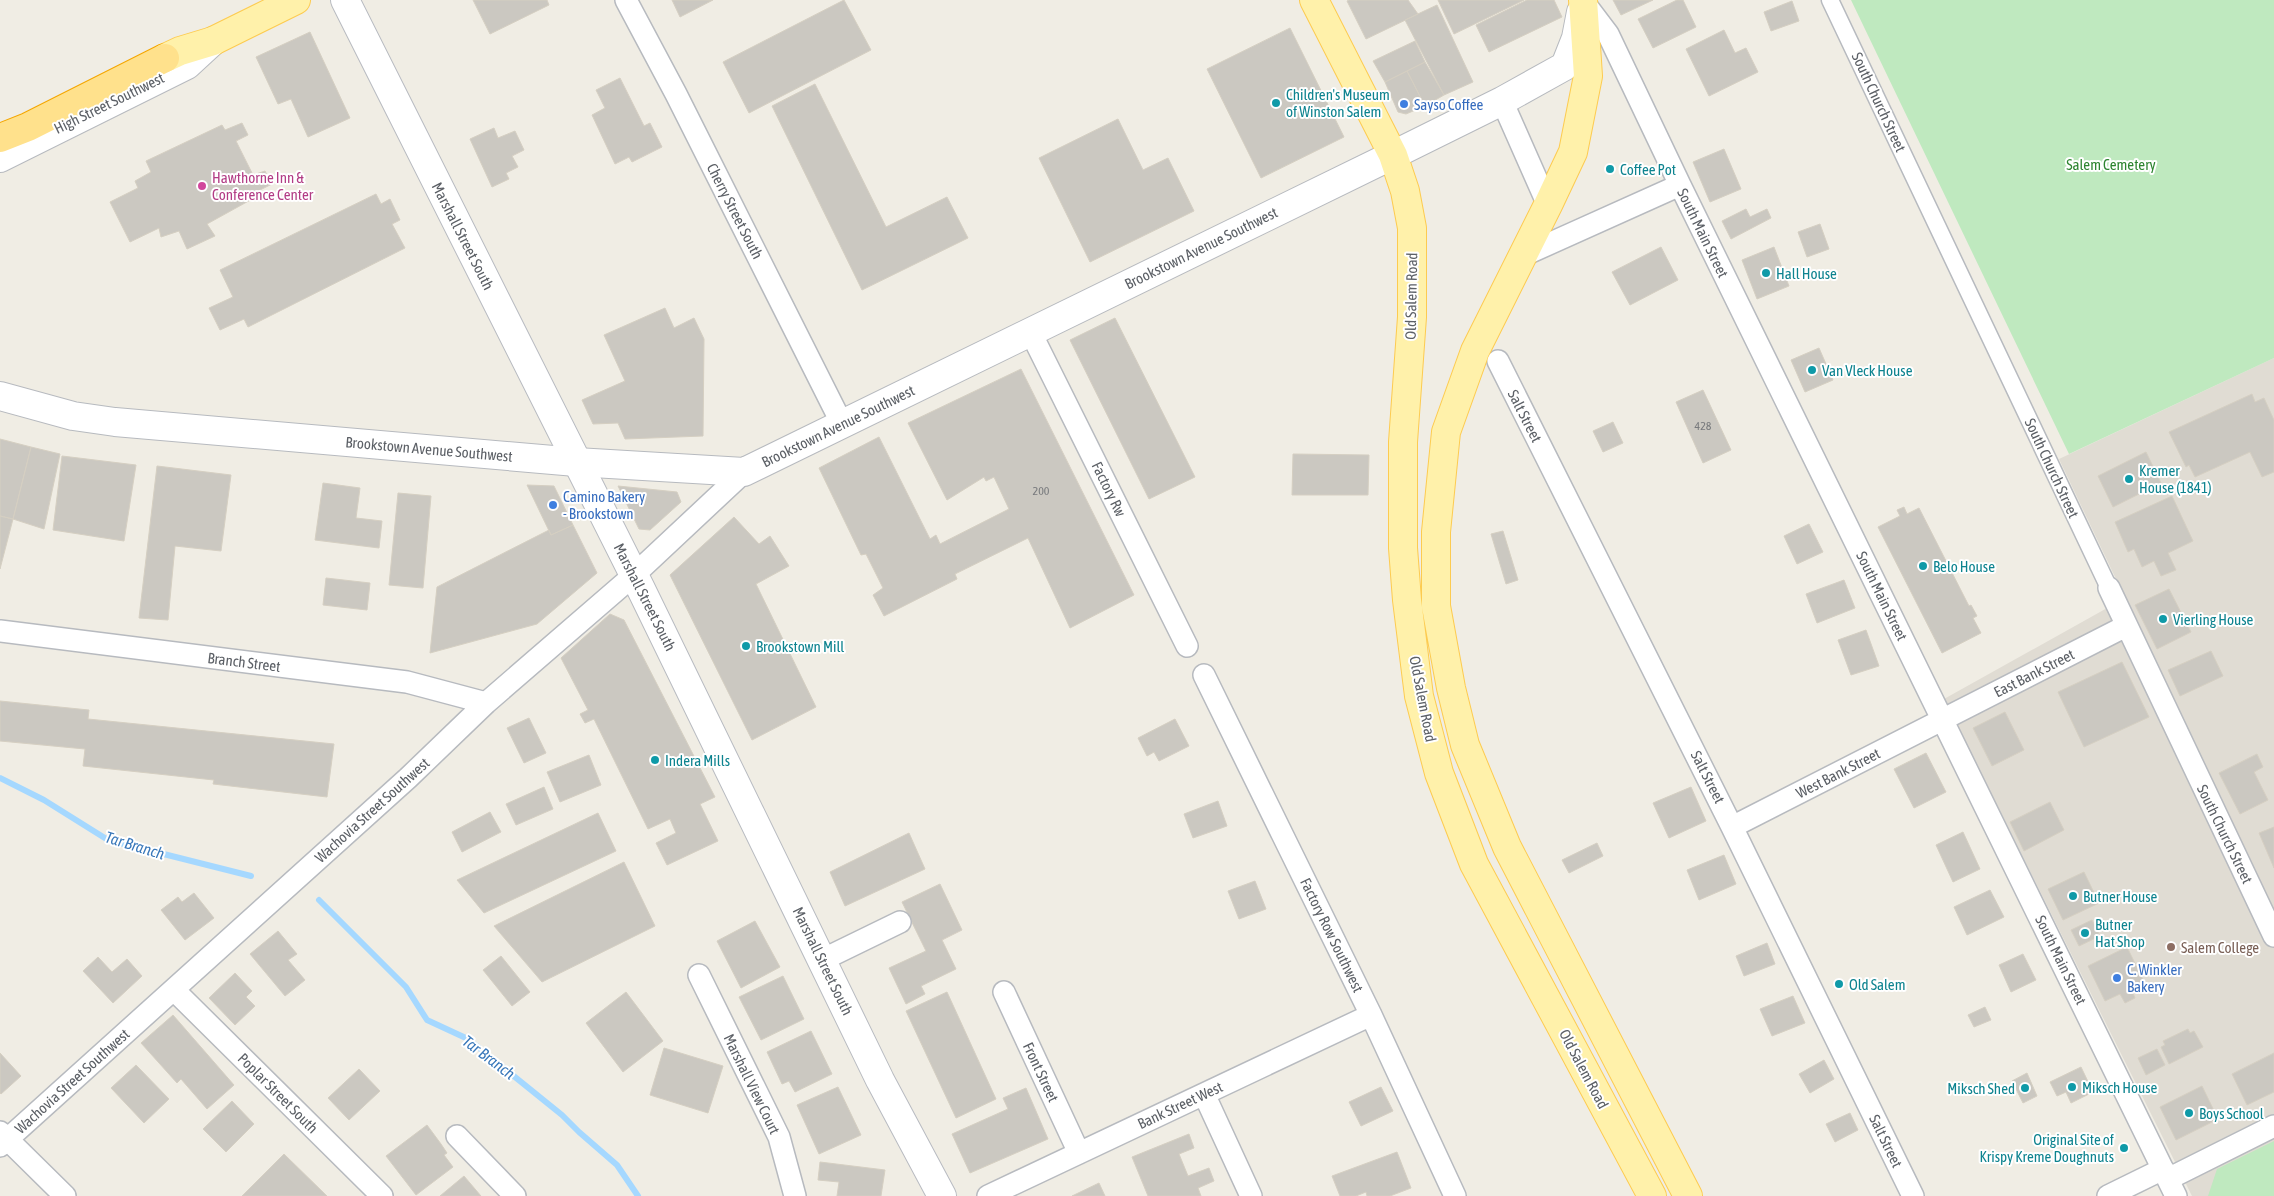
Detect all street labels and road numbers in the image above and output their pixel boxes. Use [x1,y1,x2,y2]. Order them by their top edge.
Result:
street label: South Church Street [1849,50,1909,154]
street label: High Street Southwest [51,69,167,137]
street label: Cherry Street South [704,160,766,262]
street label: Marshall Street South [429,180,497,292]
street label: South Main Street [1674,186,1732,280]
street label: Brookstown Avenue Southwest [1122,204,1280,292]
street label: Old Salem Road [1402,252,1420,340]
street label: Brookstown Avenue Southwest [759,382,917,470]
street label: Salt Street [1505,387,1545,445]
street label: South Church Street [2022,416,2082,520]
street label: Brookstown Avenue Southwest [345,433,513,465]
street label: Factory Rw [1089,459,1130,519]
street label: Marshall Street South [611,541,679,653]
street label: South Main Street [1853,549,1911,643]
street label: East Bank Street [1991,645,2077,701]
street label: Branch Street [207,649,281,675]
street label: Old Salem Road [1406,655,1440,743]
street label: West Bank Street [1793,745,1883,801]
street label: Salt Street [1688,748,1728,806]
street label: Wachovia Street Southwest [311,754,433,866]
street label: South Church Street [2194,782,2256,886]
street label: Factory Row Southwest [1297,875,1367,995]
street label: Marshall Street South [789,904,857,1018]
street label: South Main Street [2032,913,2090,1007]
street label: Wachovia Street Southwest [11,1025,133,1137]
street label: Old Salem Road [1556,1027,1612,1111]
street label: Marshall View Court [720,1031,784,1137]
street label: Front Street [1020,1040,1062,1104]
street label: Poplar Street South [235,1050,321,1136]
street label: Bank Street West [1135,1078,1225,1132]
street label: Salt Street [1866,1112,1906,1170]

